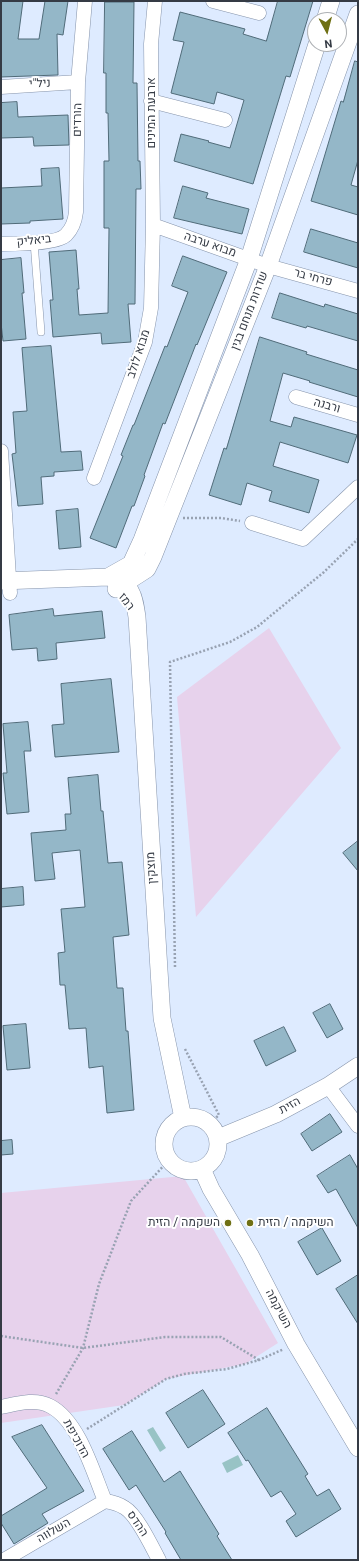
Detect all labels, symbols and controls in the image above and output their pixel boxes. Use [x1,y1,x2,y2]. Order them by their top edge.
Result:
north arrow [307,12,347,52]
text: N [324,36,333,50]
street label: ניל"י [29,76,51,92]
street label: ארבעת המינים [145,77,159,149]
street label: הורדים [71,103,85,137]
street label: מבוא ערבה [182,229,238,261]
street label: ביאליק [16,232,52,250]
street label: פרחי בר [292,266,334,290]
street label: שדרות מנחם בגין [228,269,272,353]
street label: מבוא לולב [124,328,154,380]
street label: ורבנה [312,395,342,417]
street label: רמז [115,591,137,613]
street label: מוצקין [144,851,160,885]
street label: הזית [277,1094,303,1118]
place label: השקמה / הזית [148,1216,220,1230]
place label: השיקמה / הזית [258,1216,334,1230]
marker: השקמה / הזית [223,1218,233,1228]
marker: השיקמה / הזית [245,1218,255,1228]
street label: השיקמה [262,1287,294,1331]
street label: הדוכיפת [60,1417,92,1461]
street label: ההדס [123,1508,151,1540]
street label: השלווה [34,1516,74,1546]

